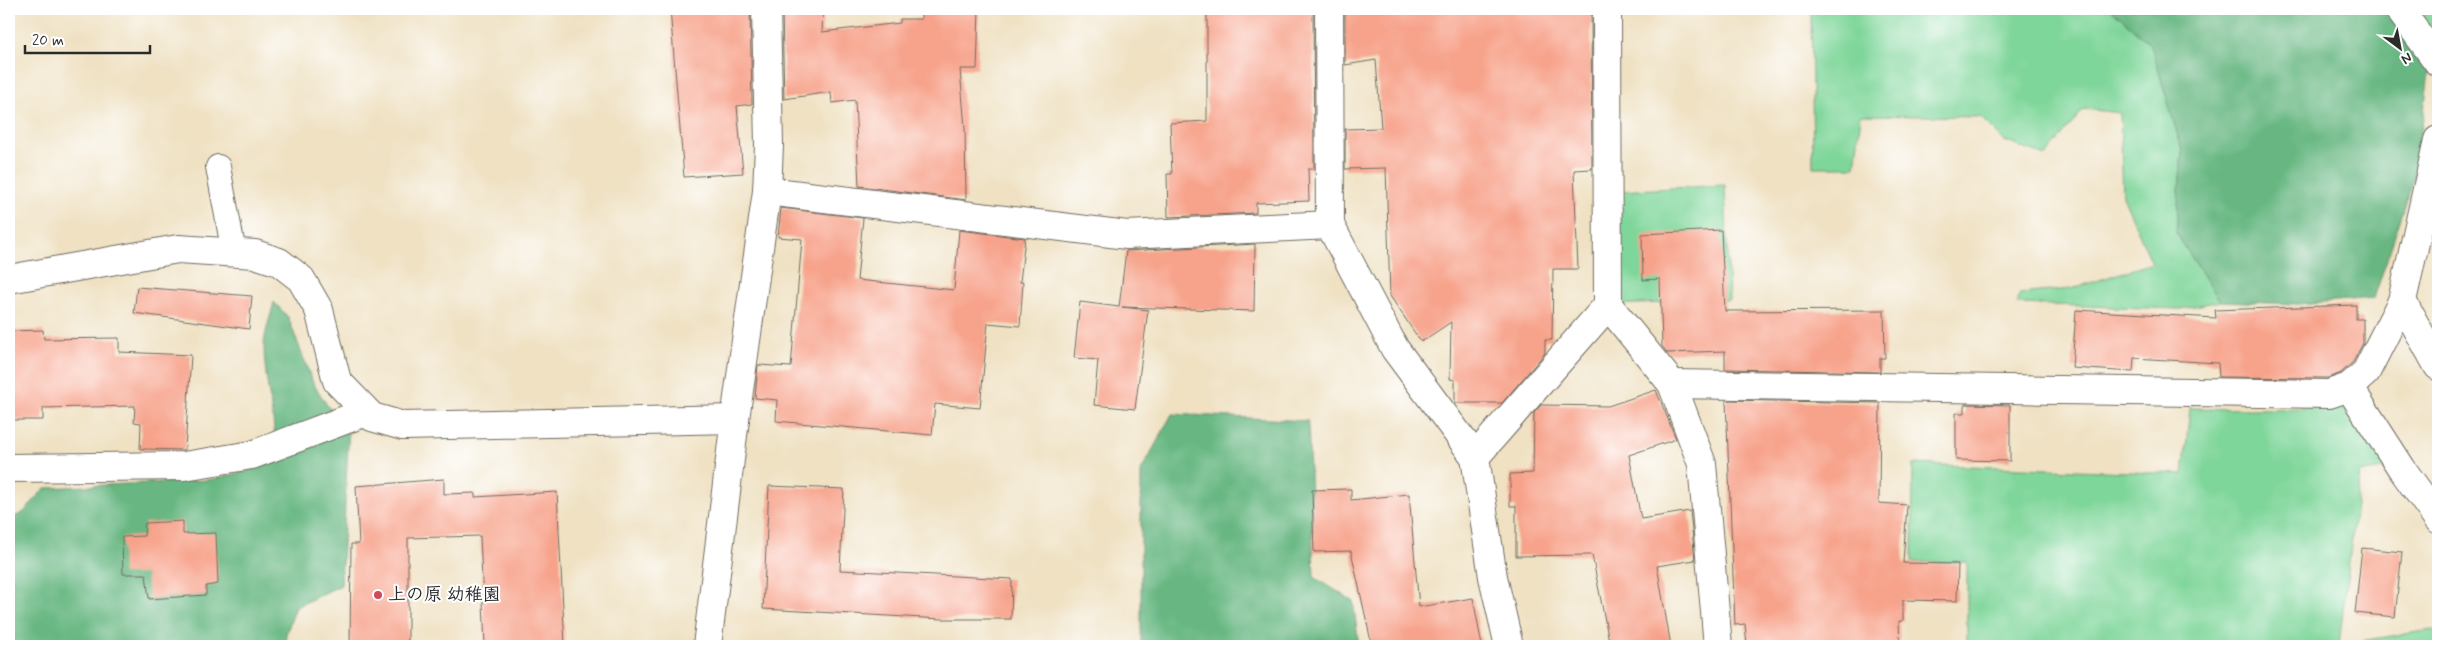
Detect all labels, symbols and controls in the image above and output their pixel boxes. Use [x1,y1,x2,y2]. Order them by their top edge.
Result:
scale bar [25,22,150,54]
north arrow [2374,22,2424,72]
text: 20 m [32,31,64,51]
text: N [2398,48,2415,68]
place label: 上の原 幼稚園 [388,583,501,607]
marker: 上の原 幼稚園 [372,589,384,601]

